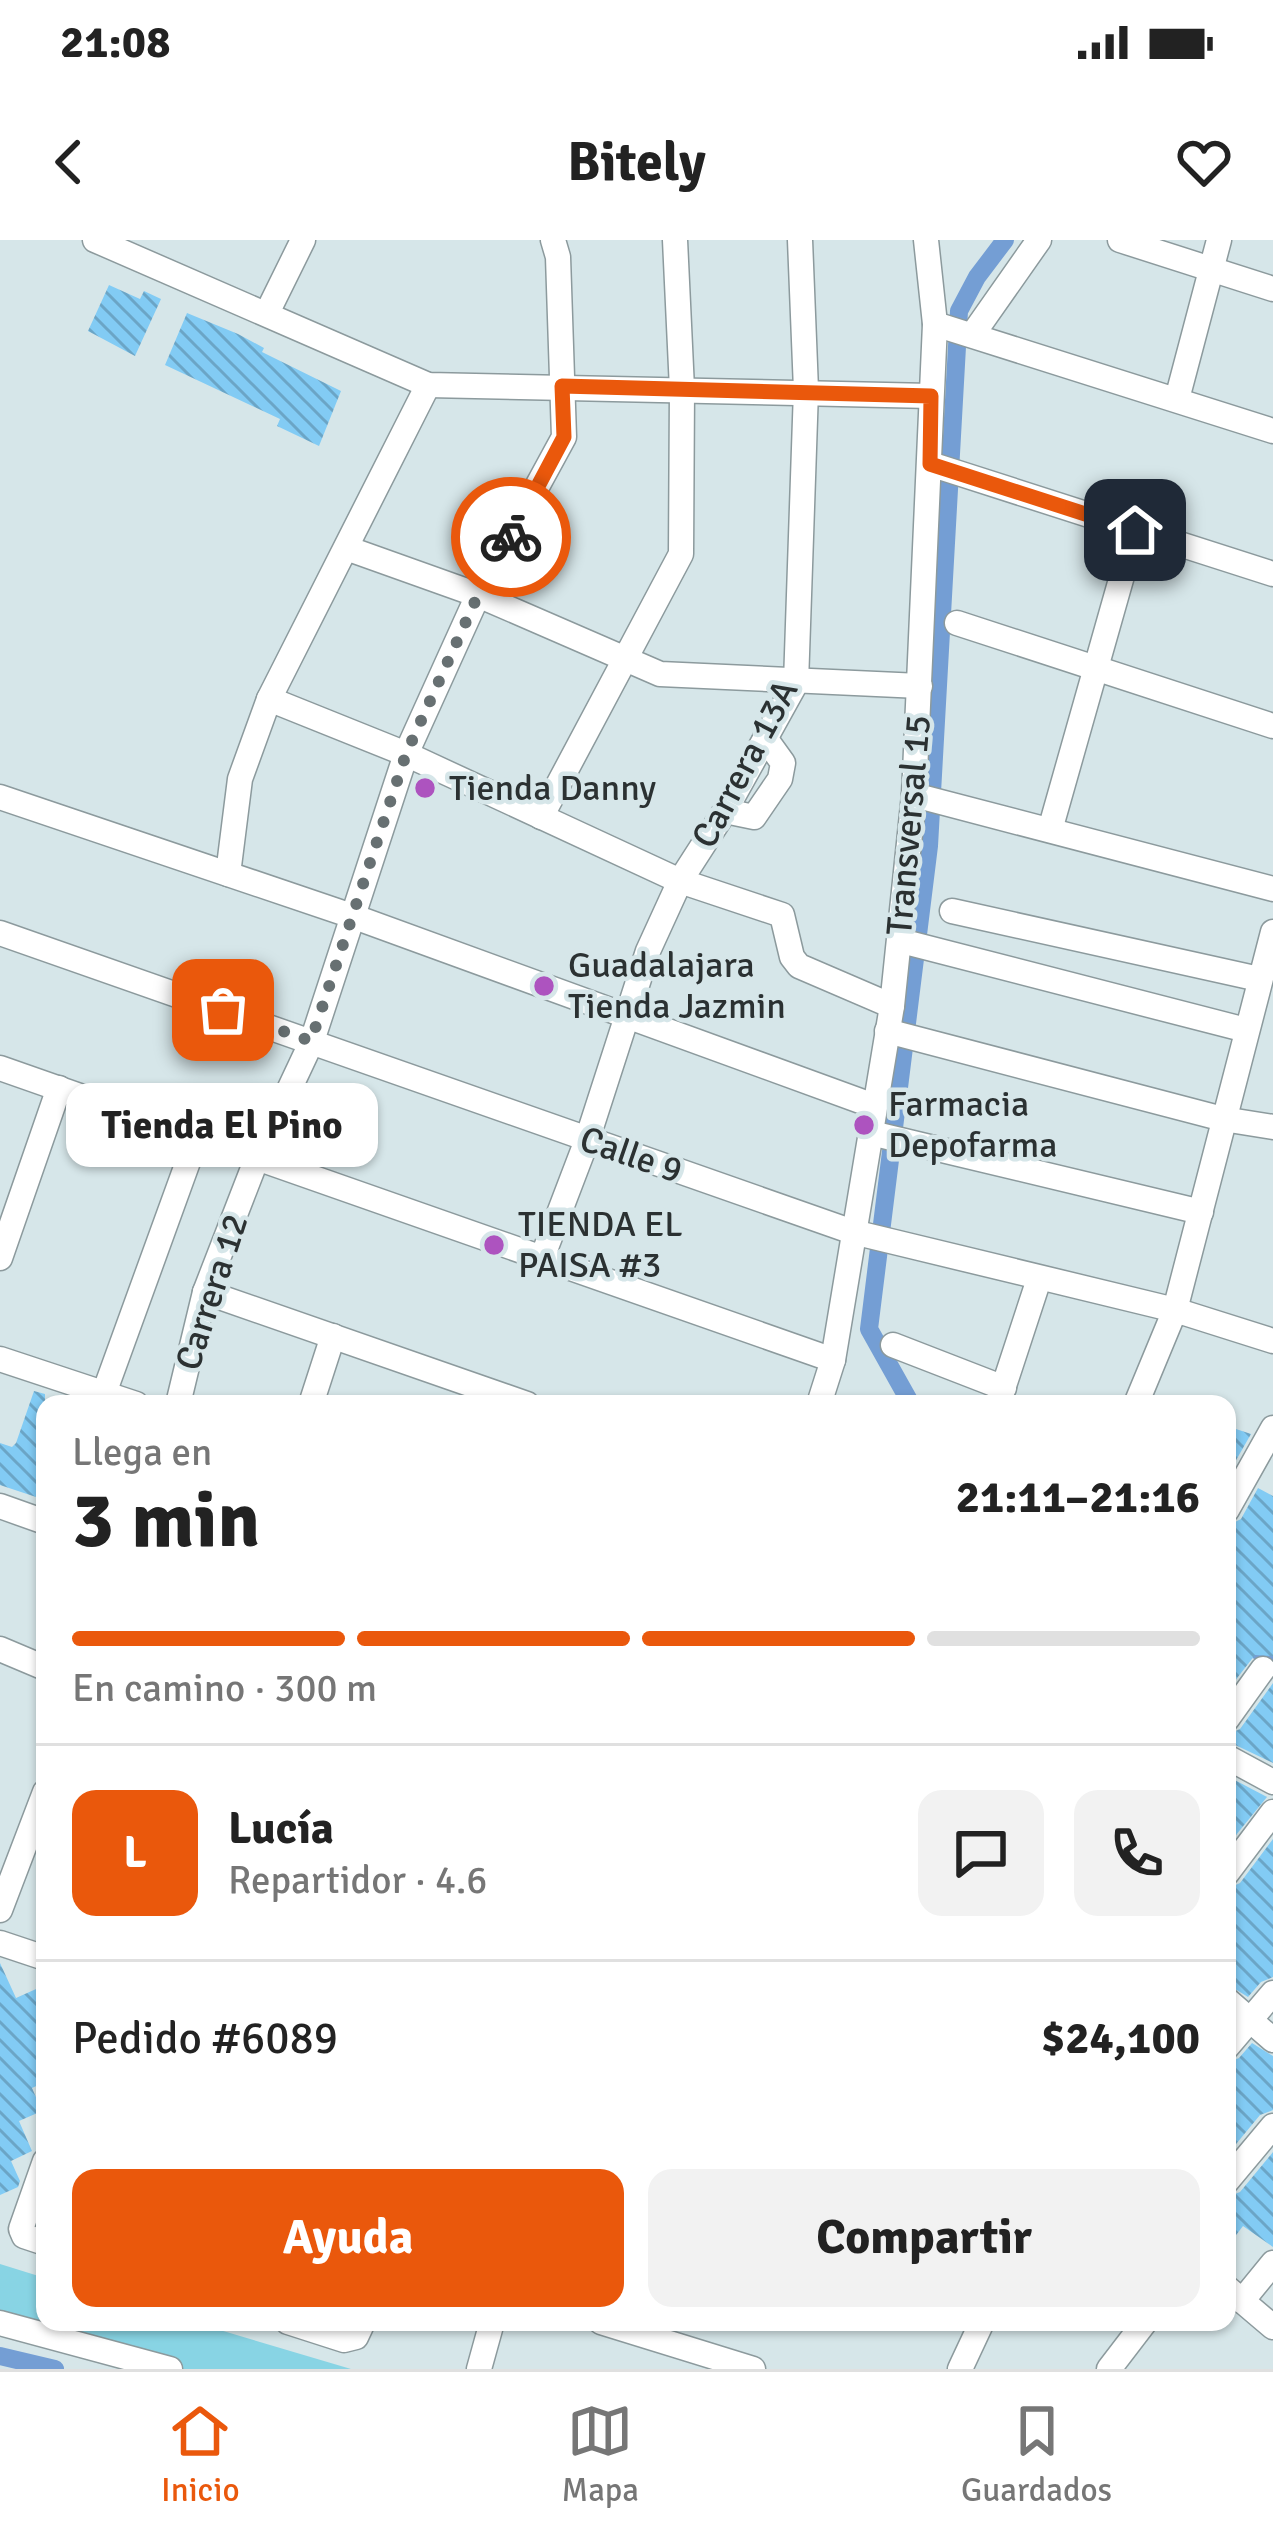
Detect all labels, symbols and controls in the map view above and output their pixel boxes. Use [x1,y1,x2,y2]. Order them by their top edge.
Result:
text: 21:08 [60,15,170,70]
icon: back [36,129,102,195]
text: Bitely [567,129,706,196]
icon: heart [1171,129,1237,195]
courier [451,477,571,597]
pin [1084,479,1186,581]
icon: home [1102,497,1168,563]
icon: bike [478,504,544,570]
street label: Carrera 13A [682,672,808,856]
street label: Transversal 15 [877,713,941,937]
place label: Tienda Danny [449,766,656,811]
marker: Tienda Danny [412,775,438,801]
place label: Guadalajara Tienda Jazmin [568,943,786,1029]
pin [172,959,274,1061]
marker: Guadalajara Tienda Jazmin [531,973,557,999]
icon: bag [190,977,256,1043]
callout: Tienda El Pino [67,1082,379,1166]
place label: Farmacia Depofarma [888,1082,1057,1168]
text: Tienda El Pino [101,1101,343,1149]
marker: Farmacia Depofarma [851,1112,877,1138]
street label: Calle 9 [574,1117,688,1193]
place label: TIENDA EL PAISA #3 [518,1202,683,1288]
street label: Carrera 12 [166,1208,258,1376]
marker: TIENDA EL PAISA #3 [481,1232,507,1258]
text: Llega en [72,1428,212,1476]
text: 21:11–21:16 [956,1470,1200,1525]
text: 3 min [72,1473,260,1569]
text: En camino · 300 m [72,1664,377,1712]
button: chat [918,1790,1044,1916]
button: phone [1074,1790,1200,1916]
text: Lucía [228,1801,334,1856]
text: L [123,1825,147,1880]
text: Repartidor · 4.6 [228,1856,487,1904]
text: Pedido #6089 [72,2011,338,2066]
text: $24,100 [1041,2011,1200,2066]
button: Ayuda [72,2169,624,2307]
button: Compartir [648,2169,1200,2307]
tab: Inicio [161,2398,240,2511]
tab: Mapa [561,2398,639,2511]
tab: Guardados [961,2398,1112,2511]

